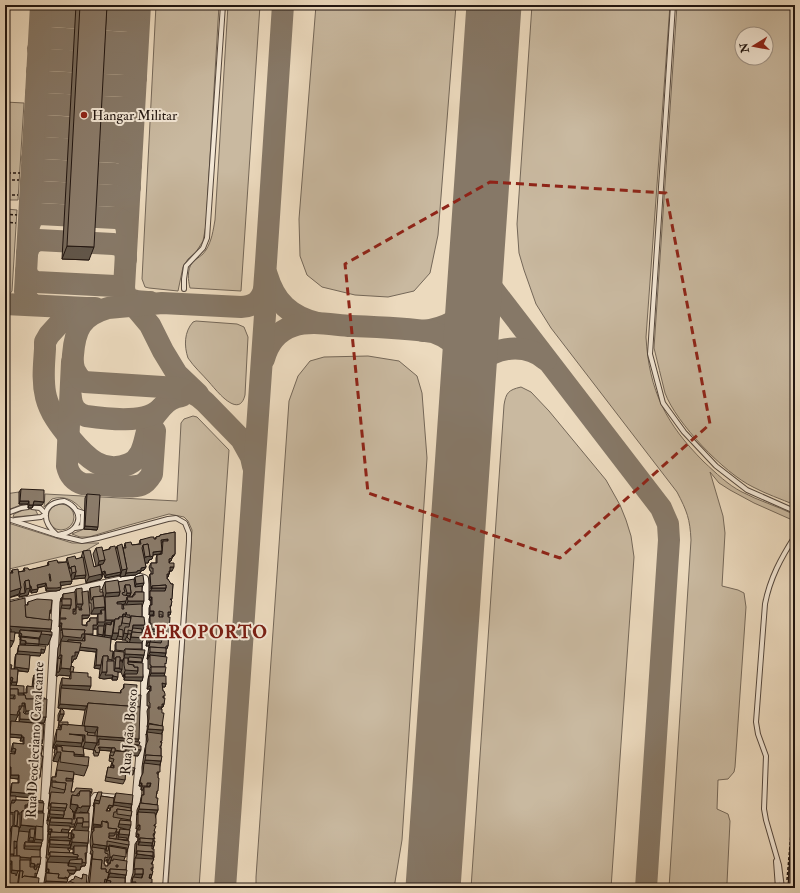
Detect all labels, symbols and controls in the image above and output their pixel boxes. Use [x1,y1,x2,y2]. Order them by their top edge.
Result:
north arrow [734,26,774,66]
text: N [737,41,752,55]
place label: Hangar Militar [92,107,178,124]
marker: Hangar Militar [79,110,89,120]
district label: AEROPORTO [141,621,268,644]
street label: Rua Deocleciano Cavalcante [22,661,48,819]
street label: Rua João Bosco [117,688,141,776]

